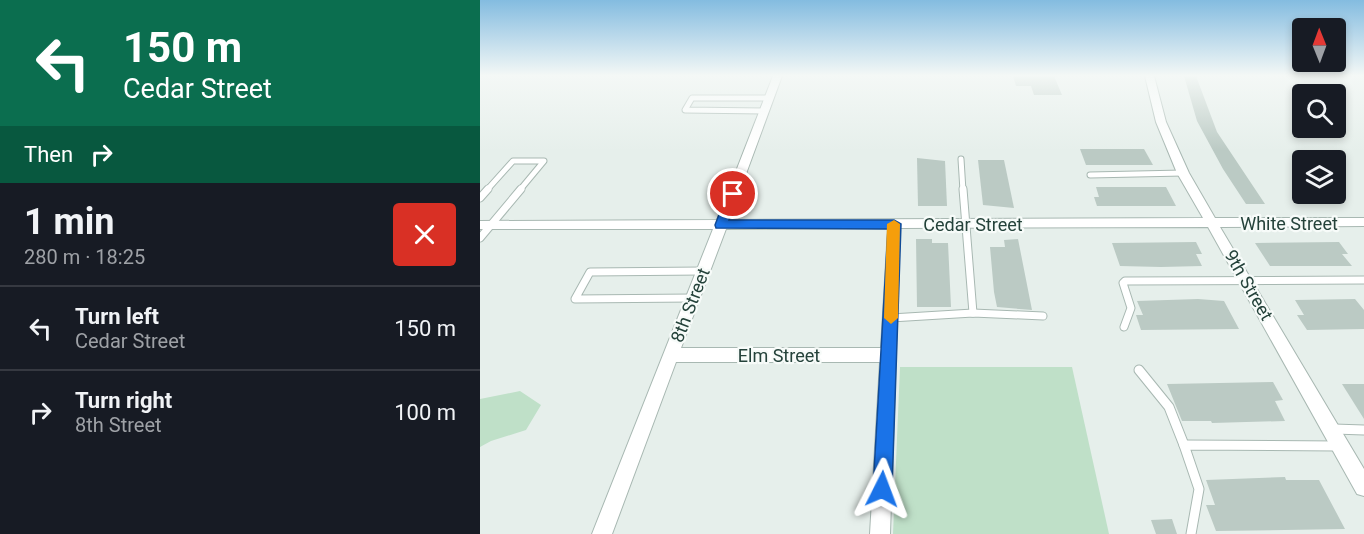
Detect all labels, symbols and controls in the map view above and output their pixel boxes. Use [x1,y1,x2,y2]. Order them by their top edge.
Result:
north arrow [1292,18,1346,72]
map controls [1292,18,1346,204]
text: 150 m [123,23,242,72]
icon: left [24,24,102,102]
text: Cedar Street [123,73,272,105]
button: search [1292,84,1346,138]
icon: right [85,138,118,171]
text: Then [24,142,73,167]
button: layers [1292,150,1346,204]
pin [707,168,758,219]
icon: arrive [716,177,749,210]
text: 1 min [24,201,115,243]
button: close [393,203,456,266]
street label: White Street [1240,213,1338,234]
street label: Cedar Street [923,214,1023,235]
text: 280 m · 18:25 [24,245,145,269]
street label: 9th Street [1220,246,1278,324]
street label: 8th Street [666,265,714,345]
text: Turn left [75,304,159,329]
icon: left [24,312,57,345]
text: 150 m [394,316,456,341]
text: Cedar Street [75,329,185,353]
street label: Elm Street [738,345,820,366]
text: Turn right [75,388,172,413]
icon: right [24,396,57,429]
text: 100 m [394,400,456,425]
text: 8th Street [75,413,162,437]
position arrow [850,457,914,521]

